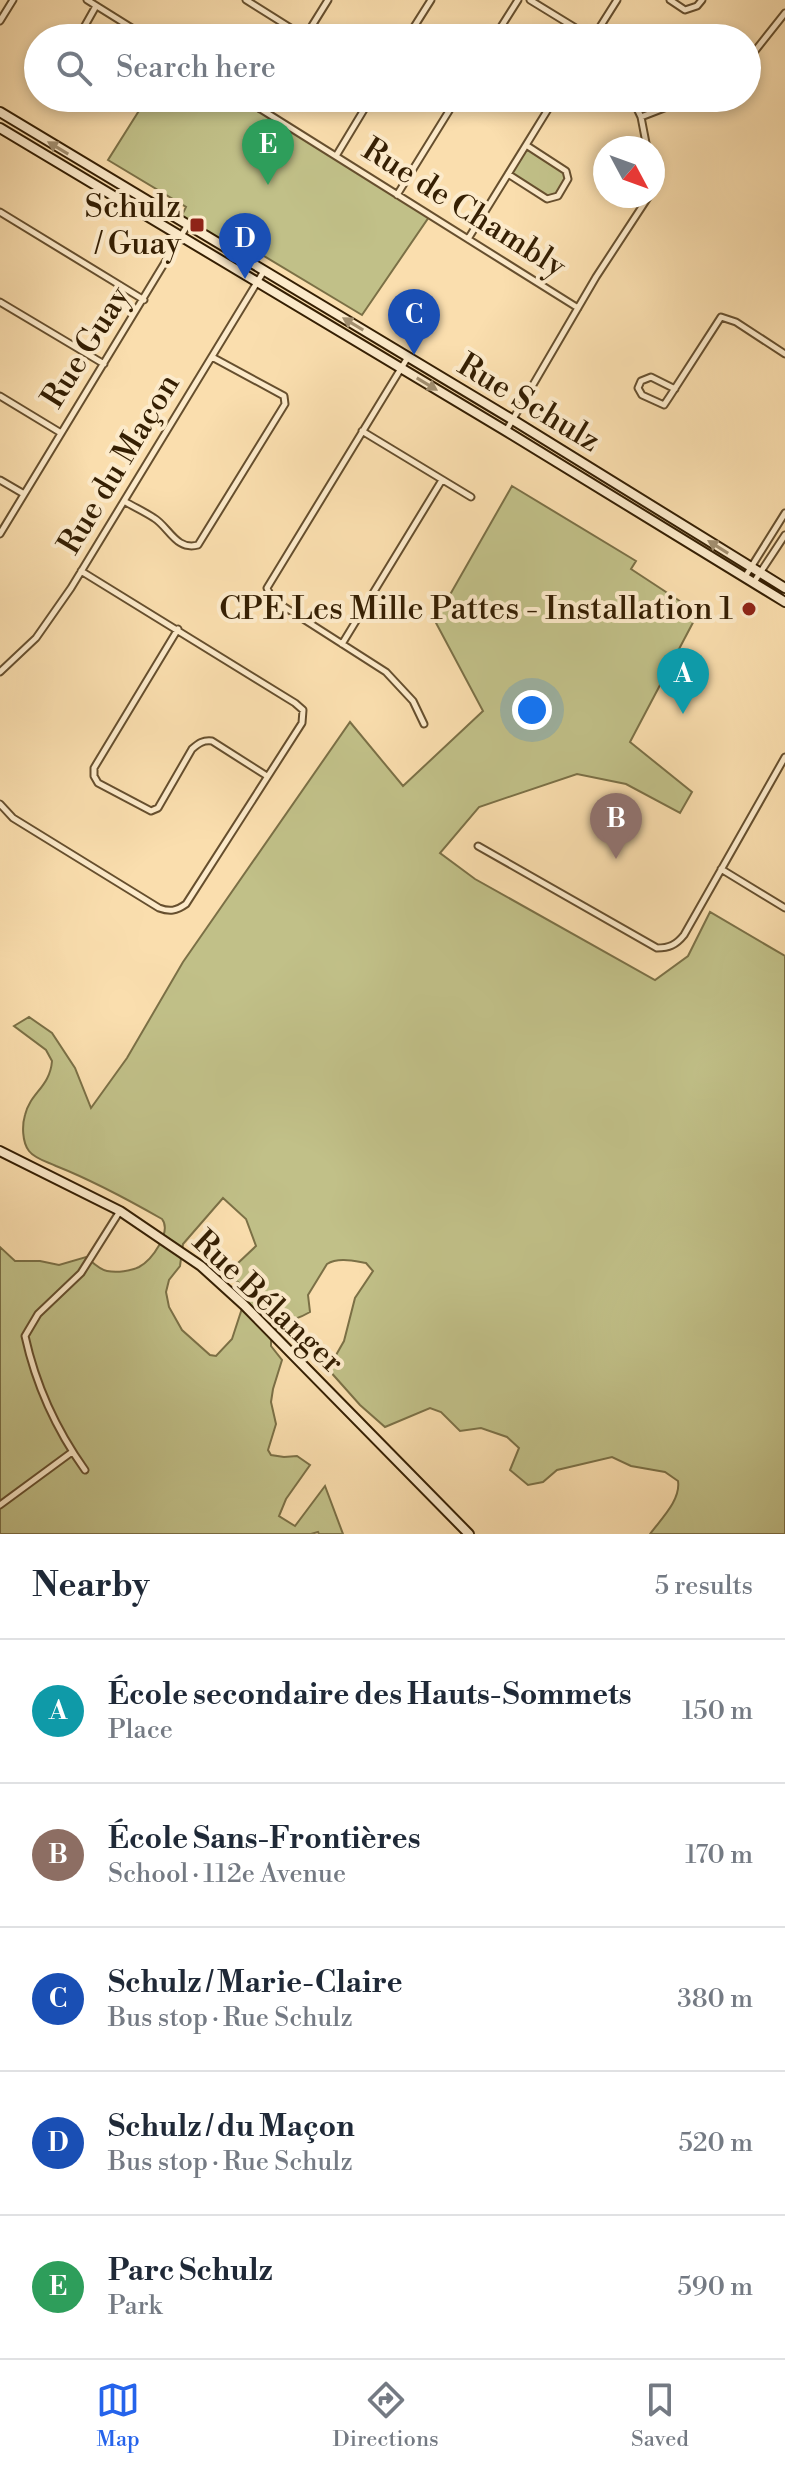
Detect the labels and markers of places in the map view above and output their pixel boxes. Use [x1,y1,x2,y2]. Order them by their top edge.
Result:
pin: E [242,119,294,185]
place label: Schulz / Guay [85,187,181,264]
pin: D [219,213,271,279]
marker: Schulz / Guay [188,216,206,234]
pin: C [388,289,440,355]
place label: CPE Les Mille Pattes - Installation 1 [219,589,733,629]
marker: CPE Les Mille Pattes - Installation 1 [740,600,758,618]
pin: A [657,648,709,714]
pin: B [590,793,642,859]

